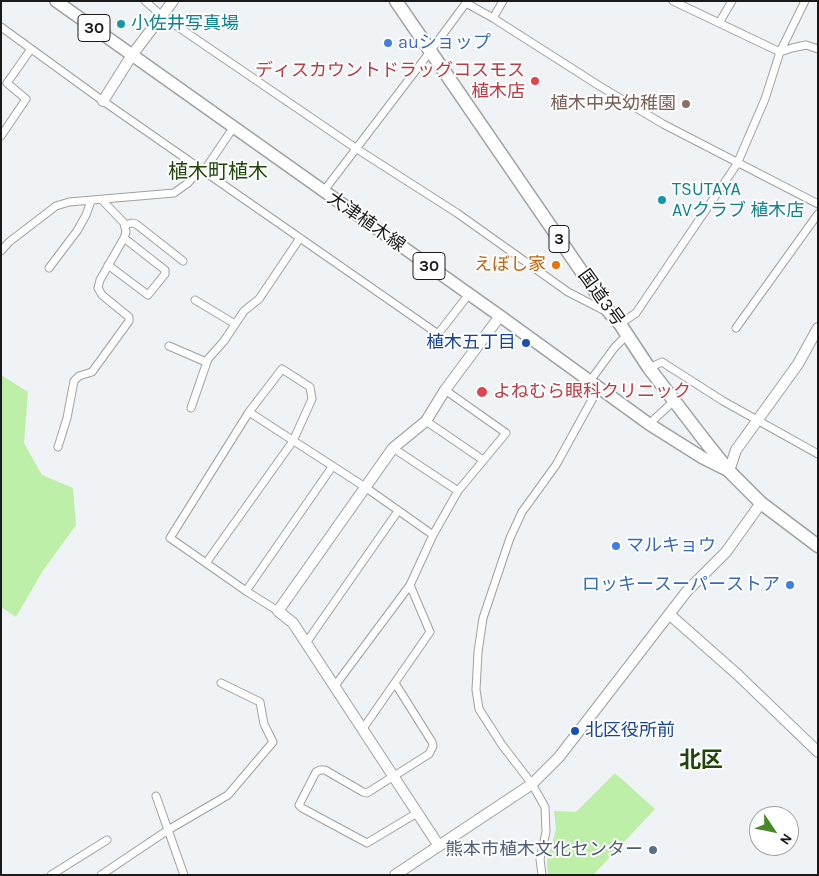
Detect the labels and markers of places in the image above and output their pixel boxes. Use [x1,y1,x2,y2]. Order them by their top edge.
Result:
place label: 小佐井写真場 [131,13,239,35]
marker: 小佐井写真場 [115,18,127,30]
place label: auショップ [398,32,491,54]
marker: auショップ [382,37,394,49]
place label: ディスカウントドラッグコスモス 植木店 [255,60,525,102]
marker: ディスカウントドラッグコスモス 植木店 [529,75,541,87]
place label: 植木中央幼稚園 [550,93,676,115]
marker: 植木中央幼稚園 [680,98,692,110]
place label: TSUTAYA AVクラブ 植木店 [672,179,804,222]
marker: TSUTAYA AVクラブ 植木店 [656,194,668,206]
place label: えぼし家 [474,254,546,276]
marker: えぼし家 [550,259,562,271]
place label: 植木五丁目 [426,332,516,354]
marker: 植木五丁目 [520,337,532,349]
place label: よねむら眼科クリニック [493,381,691,403]
marker: よねむら眼科クリニック [475,385,489,399]
place label: マルキョウ [626,535,716,557]
marker: マルキョウ [610,540,622,552]
place label: ロッキースーパーストア [582,574,780,596]
marker: ロッキースーパーストア [784,579,796,591]
place label: 北区役所前 [585,720,675,742]
marker: 北区役所前 [569,725,581,737]
place label: 熊本市植木文化センター [445,839,643,861]
marker: 熊本市植木文化センター [647,844,659,856]

